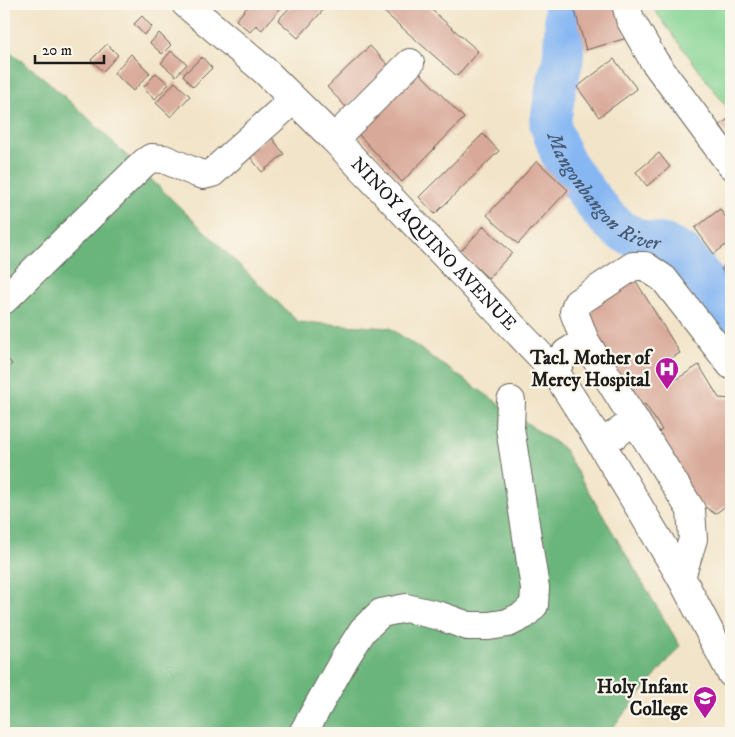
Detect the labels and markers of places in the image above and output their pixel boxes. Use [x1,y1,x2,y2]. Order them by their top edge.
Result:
place label: Tacl. Mother of Mercy Hospital [529,347,654,392]
hospital icon: Tacl. Mother of Mercy Hospital [654,356,680,390]
place label: Holy Infant College [597,676,689,721]
school or university icon: Holy Infant College [692,685,718,719]

